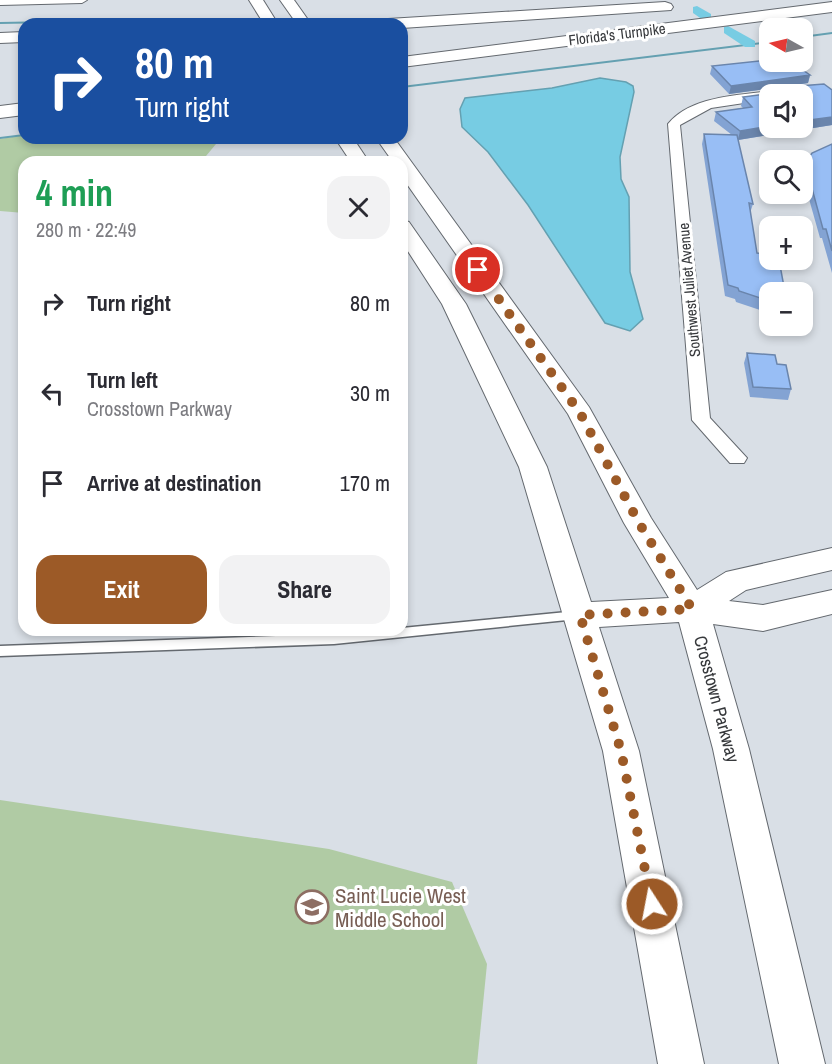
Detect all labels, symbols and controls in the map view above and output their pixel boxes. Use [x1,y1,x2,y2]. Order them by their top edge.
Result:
street label: Florida's Turnpike [567,18,667,50]
north arrow [759,18,813,72]
map controls [759,18,813,336]
text: 80 m [135,35,214,91]
icon: right [36,42,114,120]
button: sound [759,84,813,138]
text: Turn right [135,89,229,125]
button: search [759,150,813,204]
text: 4 min [36,169,113,217]
button: close [327,176,390,239]
text: 280 m · 22:49 [36,216,136,243]
button: + [759,216,813,270]
street label: Southwest Juliet Avenue [673,222,705,358]
pin [452,244,503,295]
icon: arrive [461,253,494,286]
button: − [759,282,813,336]
icon: right [36,287,69,320]
text: Turn right [87,288,171,318]
text: 80 m [350,288,390,318]
text: Turn left [87,365,158,395]
icon: left [36,377,69,410]
text: 30 m [350,378,390,408]
text: Crosstown Parkway [87,395,232,422]
icon: arrive [36,467,69,500]
text: Arrive at destination [87,468,261,498]
text: 170 m [340,468,390,498]
button: Exit [36,555,207,624]
button: Share [219,555,390,624]
street label: Crosstown Parkway [688,633,746,766]
position arrow [620,872,684,936]
place label: Saint Lucie West Middle School [335,881,466,934]
school or university icon: Saint Lucie West Middle School [294,889,330,925]

